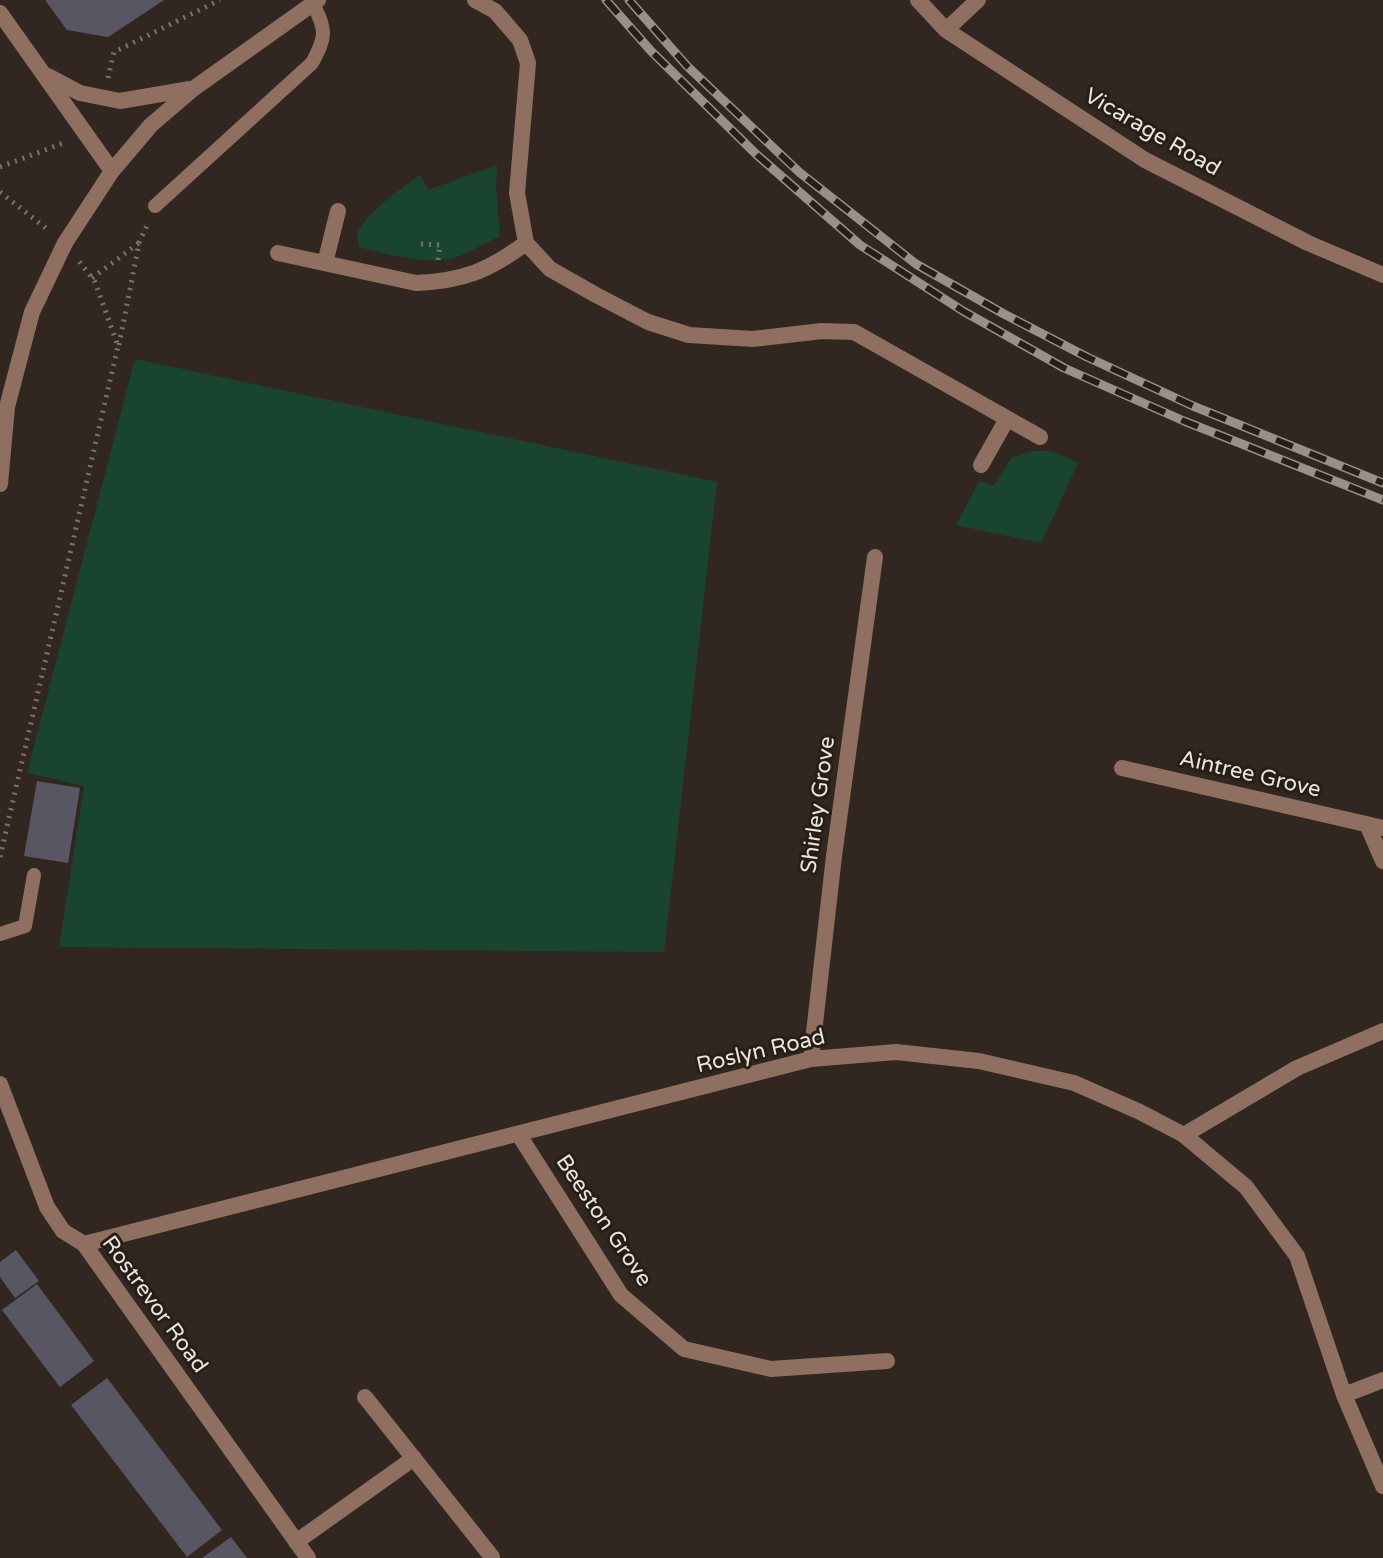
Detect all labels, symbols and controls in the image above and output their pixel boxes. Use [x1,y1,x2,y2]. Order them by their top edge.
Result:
street label: Vicarage Road [1079,83,1225,183]
street label: Shirley Grove [796,735,842,875]
street label: Aintree Grove [1177,746,1323,804]
street label: Roslyn Road [694,1024,828,1080]
street label: Beeston Grove [549,1150,657,1292]
street label: Rostrevor Road [96,1231,212,1379]

